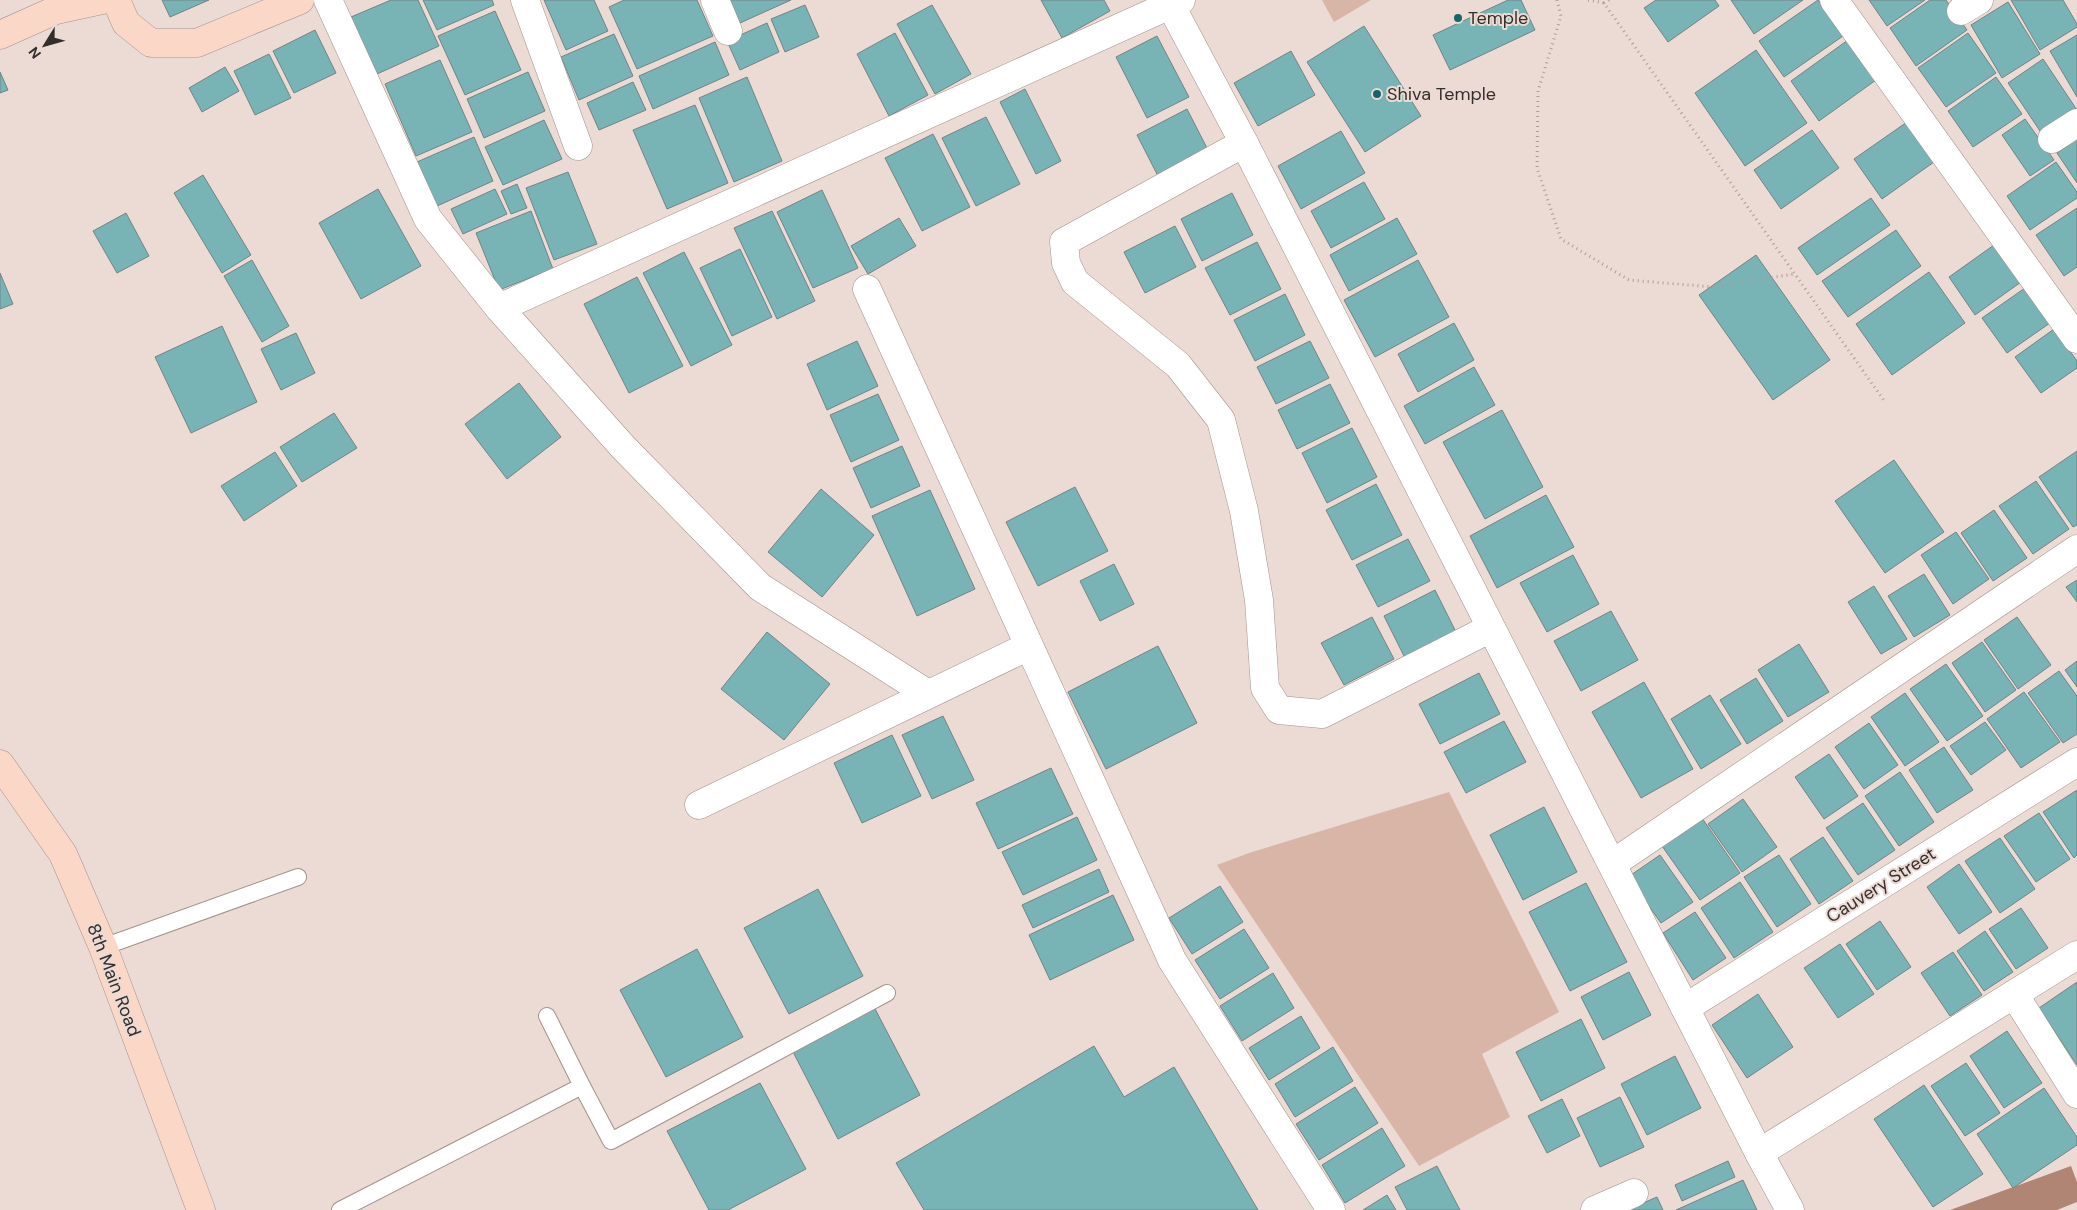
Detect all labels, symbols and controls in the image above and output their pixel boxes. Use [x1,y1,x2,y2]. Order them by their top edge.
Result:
place label: Temple [1468,6,1528,30]
marker: Temple [1452,12,1464,24]
north arrow [20,20,70,70]
text: N [24,43,45,62]
place label: Shiva Temple [1387,82,1496,106]
marker: Shiva Temple [1371,88,1383,100]
street label: Cauvery Street [1822,842,1940,928]
street label: 8th Main Road [81,920,147,1040]

